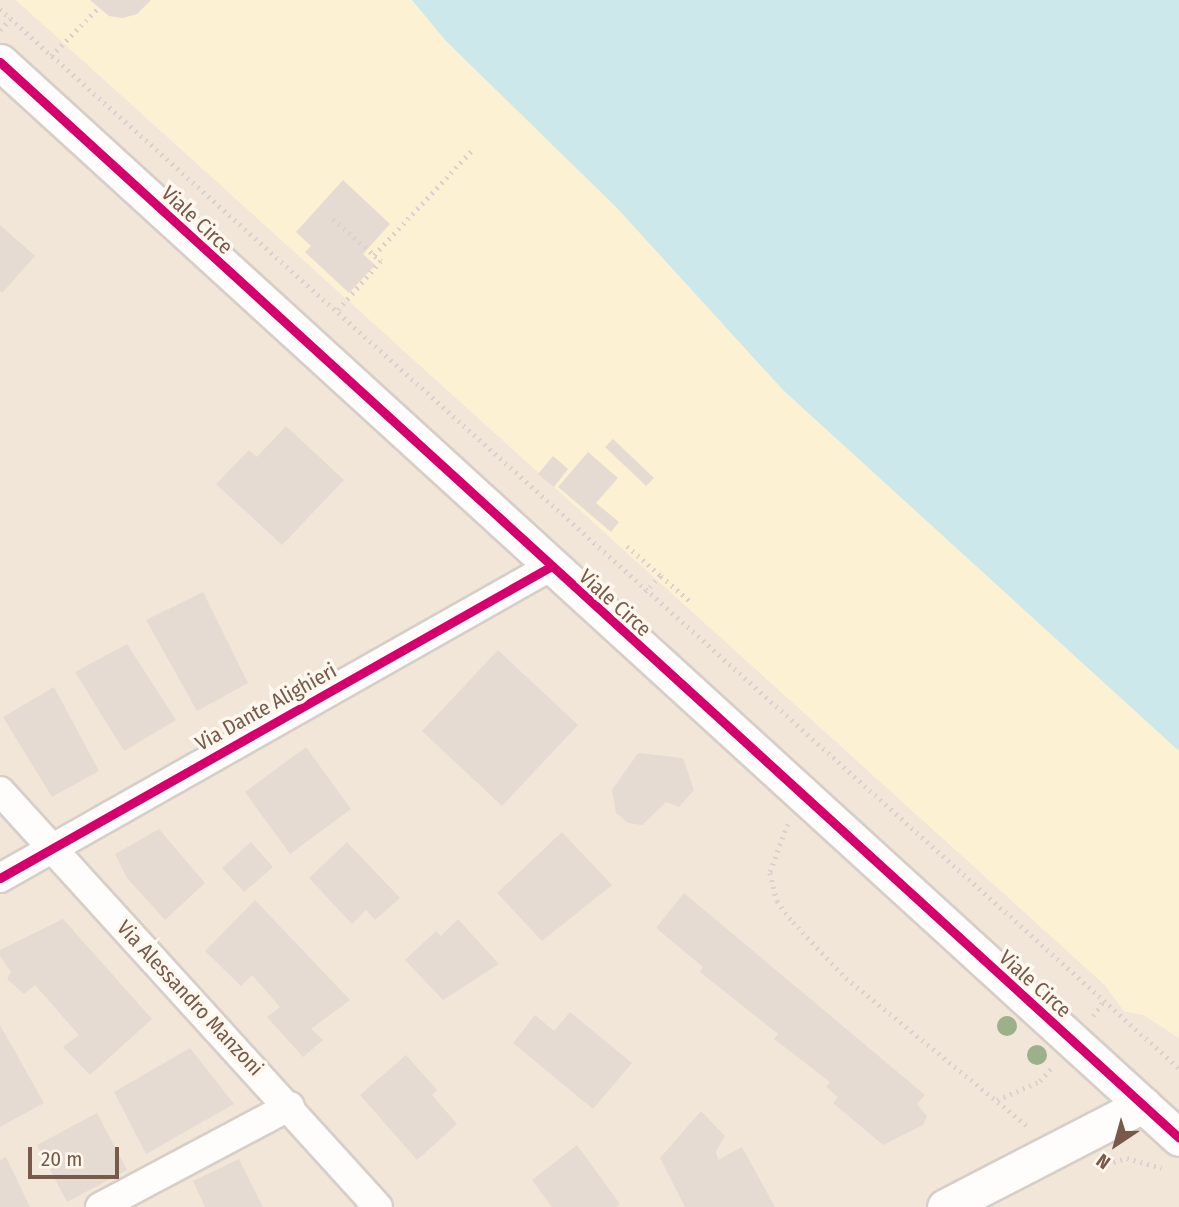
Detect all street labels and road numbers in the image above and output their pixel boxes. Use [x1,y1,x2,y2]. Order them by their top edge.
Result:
street label: Viale Circe [156,181,238,259]
street label: Viale Circe [574,564,656,642]
street label: Via Dante Alighieri [191,658,341,756]
street label: Via Alessandro Manzoni [112,915,268,1081]
street label: Viale Circe [994,945,1076,1023]

